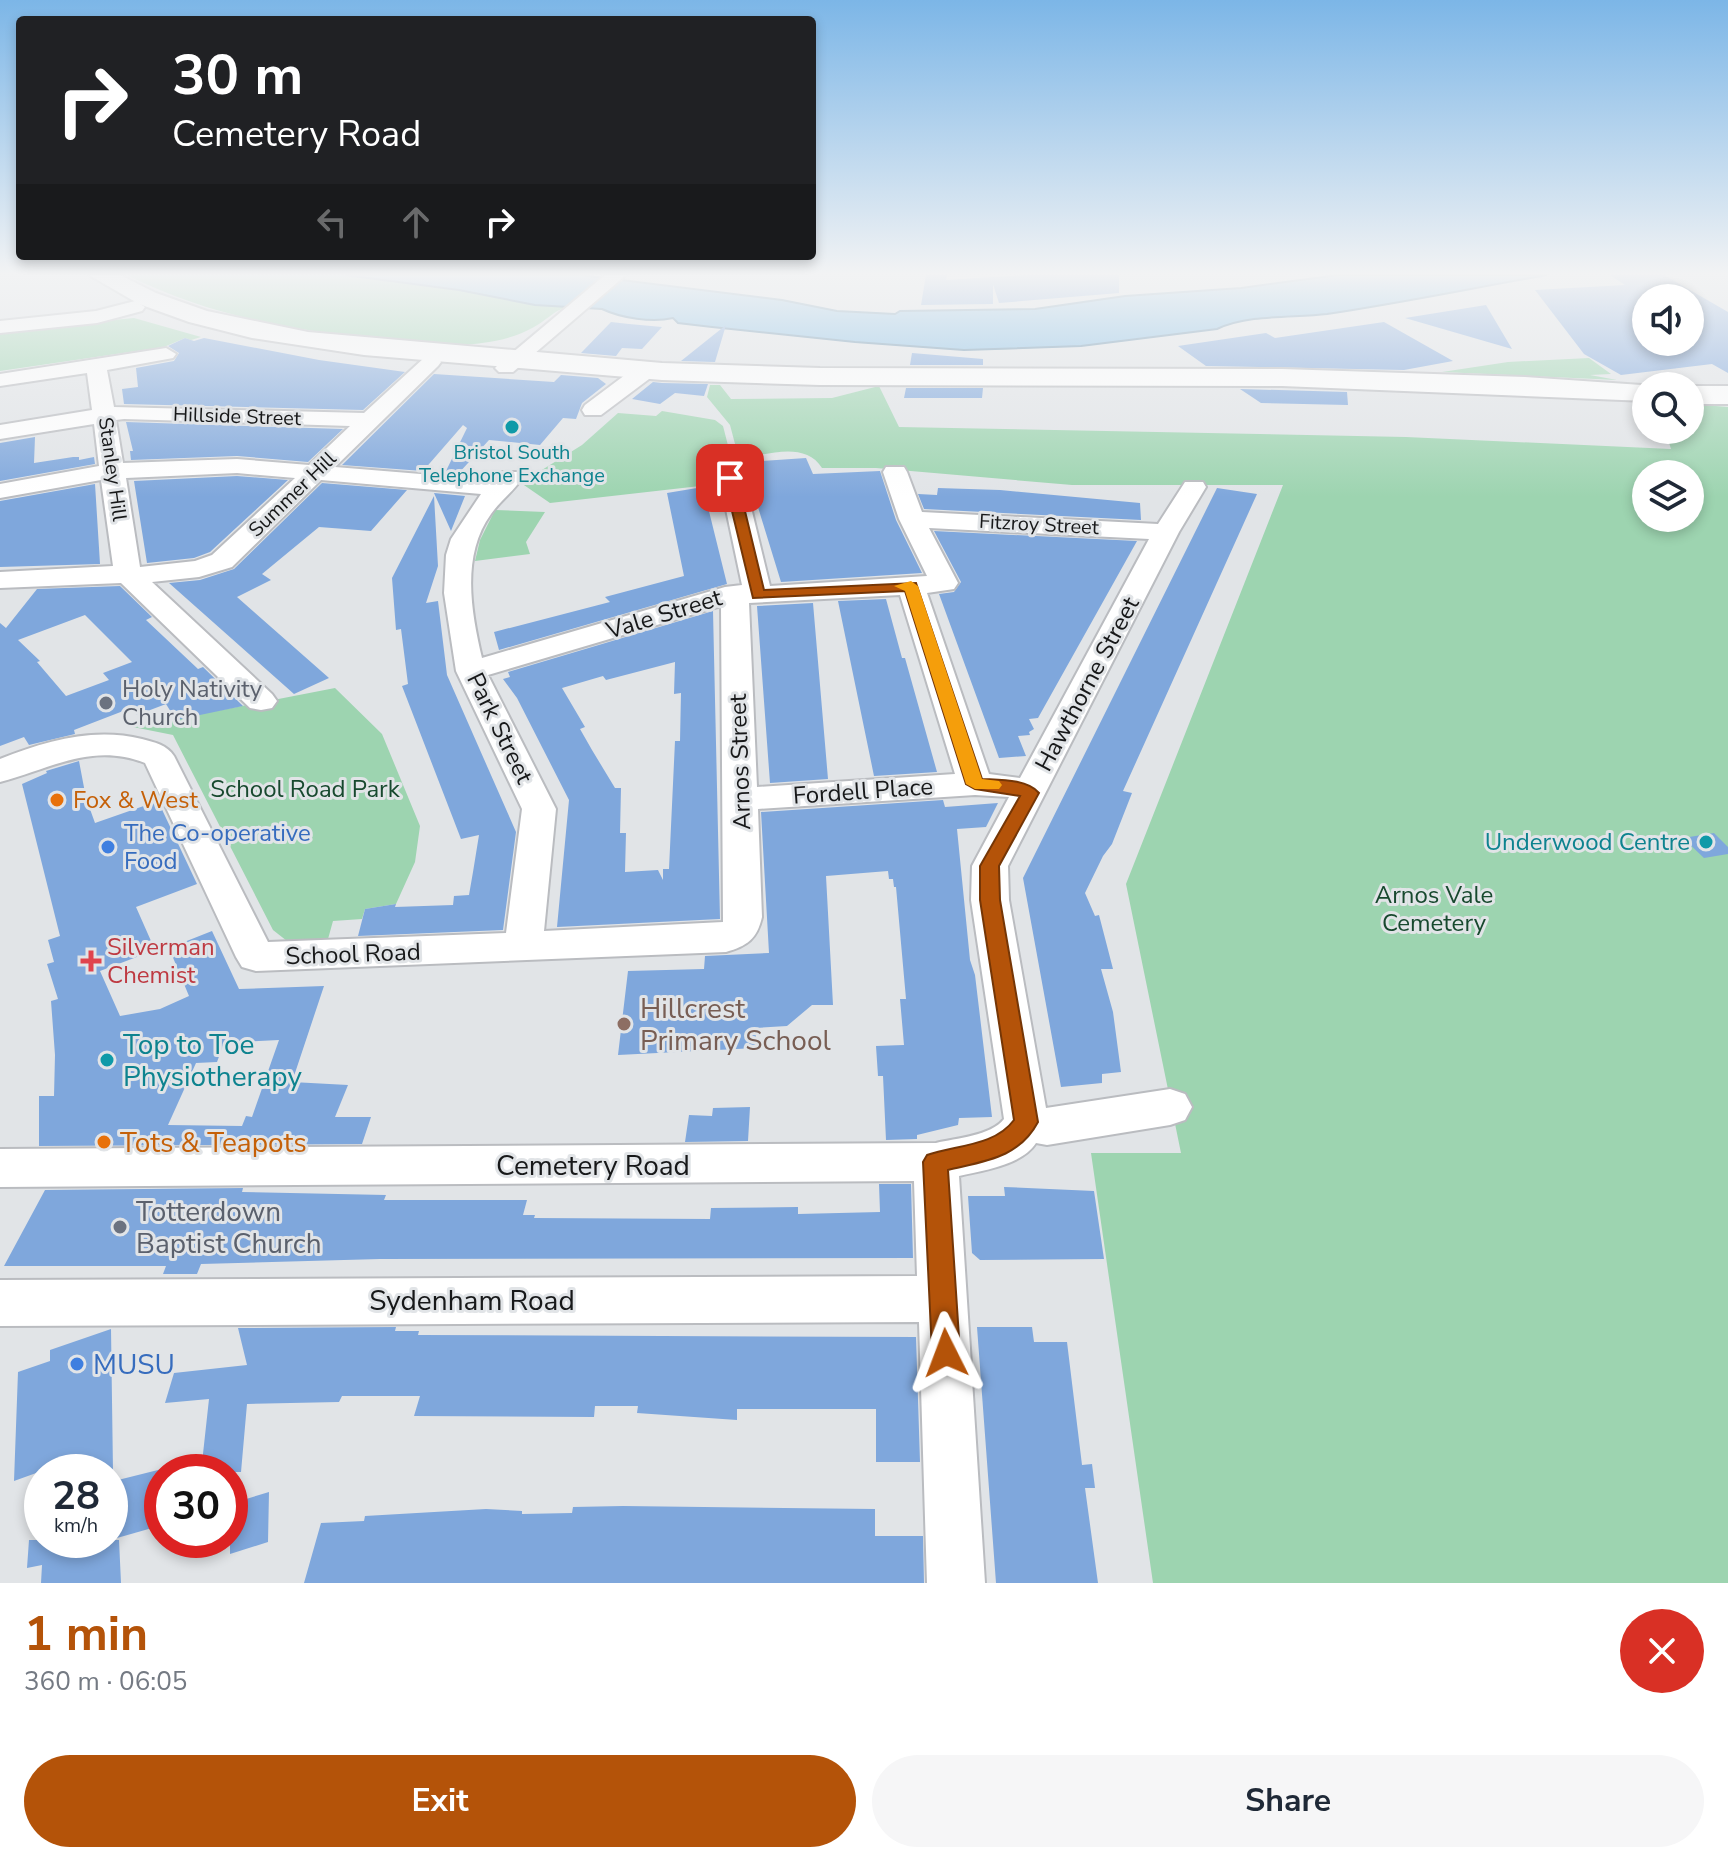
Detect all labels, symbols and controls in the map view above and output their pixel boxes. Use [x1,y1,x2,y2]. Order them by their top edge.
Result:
text: 30 m [172,37,303,114]
icon: right [40,48,144,152]
text: Cemetery Road [172,110,421,159]
icon: left [310,200,354,244]
icon: ahead [394,200,438,244]
icon: right [478,200,522,244]
map controls [1632,284,1704,532]
button: sound [1632,284,1704,356]
button: search [1632,372,1704,444]
street label: Hillside Street [173,401,302,432]
street label: Stanley Hill [92,415,133,523]
marker: Bristol South Telephone Exchange [503,418,521,436]
place label: Bristol South Telephone Exchange [419,439,605,489]
pin [696,444,764,512]
street label: Summer Hill [243,446,342,543]
icon: arrive [708,456,752,500]
button: layers [1632,460,1704,532]
street label: Fitzroy Street [978,508,1101,541]
street label: Vale Street [601,581,726,647]
street label: Hawthorne Street [1027,591,1147,777]
street label: Park Street [459,667,541,789]
place label: Holy Nativity Church [122,673,263,733]
street label: Arnos Street [722,693,758,831]
marker: Holy Nativity Church [97,694,115,712]
street label: Fordell Place [792,770,934,812]
park label: School Road Park [210,773,401,805]
place label: Fox & West [73,784,199,816]
marker: Fox & West [48,791,66,809]
place label: The Co-operative Food [124,817,311,877]
place label: Underwood Centre [1485,826,1690,858]
marker: Underwood Centre [1697,833,1715,851]
marker: The Co-operative Food [99,838,117,856]
park label: Arnos Vale Cemetery [1375,879,1493,939]
place label: Silverman Chemist [107,931,215,991]
street label: School Road [285,936,421,972]
marker: Silverman Chemist [82,952,100,970]
place label: Hillcrest Primary School [640,990,831,1060]
marker: Hillcrest Primary School [615,1015,633,1033]
place label: Top to Toe Physiotherapy [123,1026,302,1096]
marker: Top to Toe Physiotherapy [98,1051,116,1069]
place label: Tots & Teapots [120,1124,307,1162]
marker: Tots & Teapots [95,1133,113,1151]
street label: Cemetery Road [496,1147,690,1185]
place label: Totterdown Baptist Church [136,1193,322,1263]
marker: Totterdown Baptist Church [111,1218,129,1236]
street label: Sydenham Road [369,1282,575,1320]
position arrow [904,1311,988,1395]
place label: MUSU [93,1346,175,1384]
marker: MUSU [68,1355,86,1373]
speed limit sign: 30 [144,1454,248,1558]
text: 28 [52,1469,100,1523]
text: km/h [54,1512,98,1539]
text: 1 min [24,1601,148,1667]
button: close [1620,1609,1704,1693]
text: 360 m · 06:05 [24,1664,187,1699]
button: Exit [24,1755,856,1847]
button: Share [872,1755,1704,1847]

